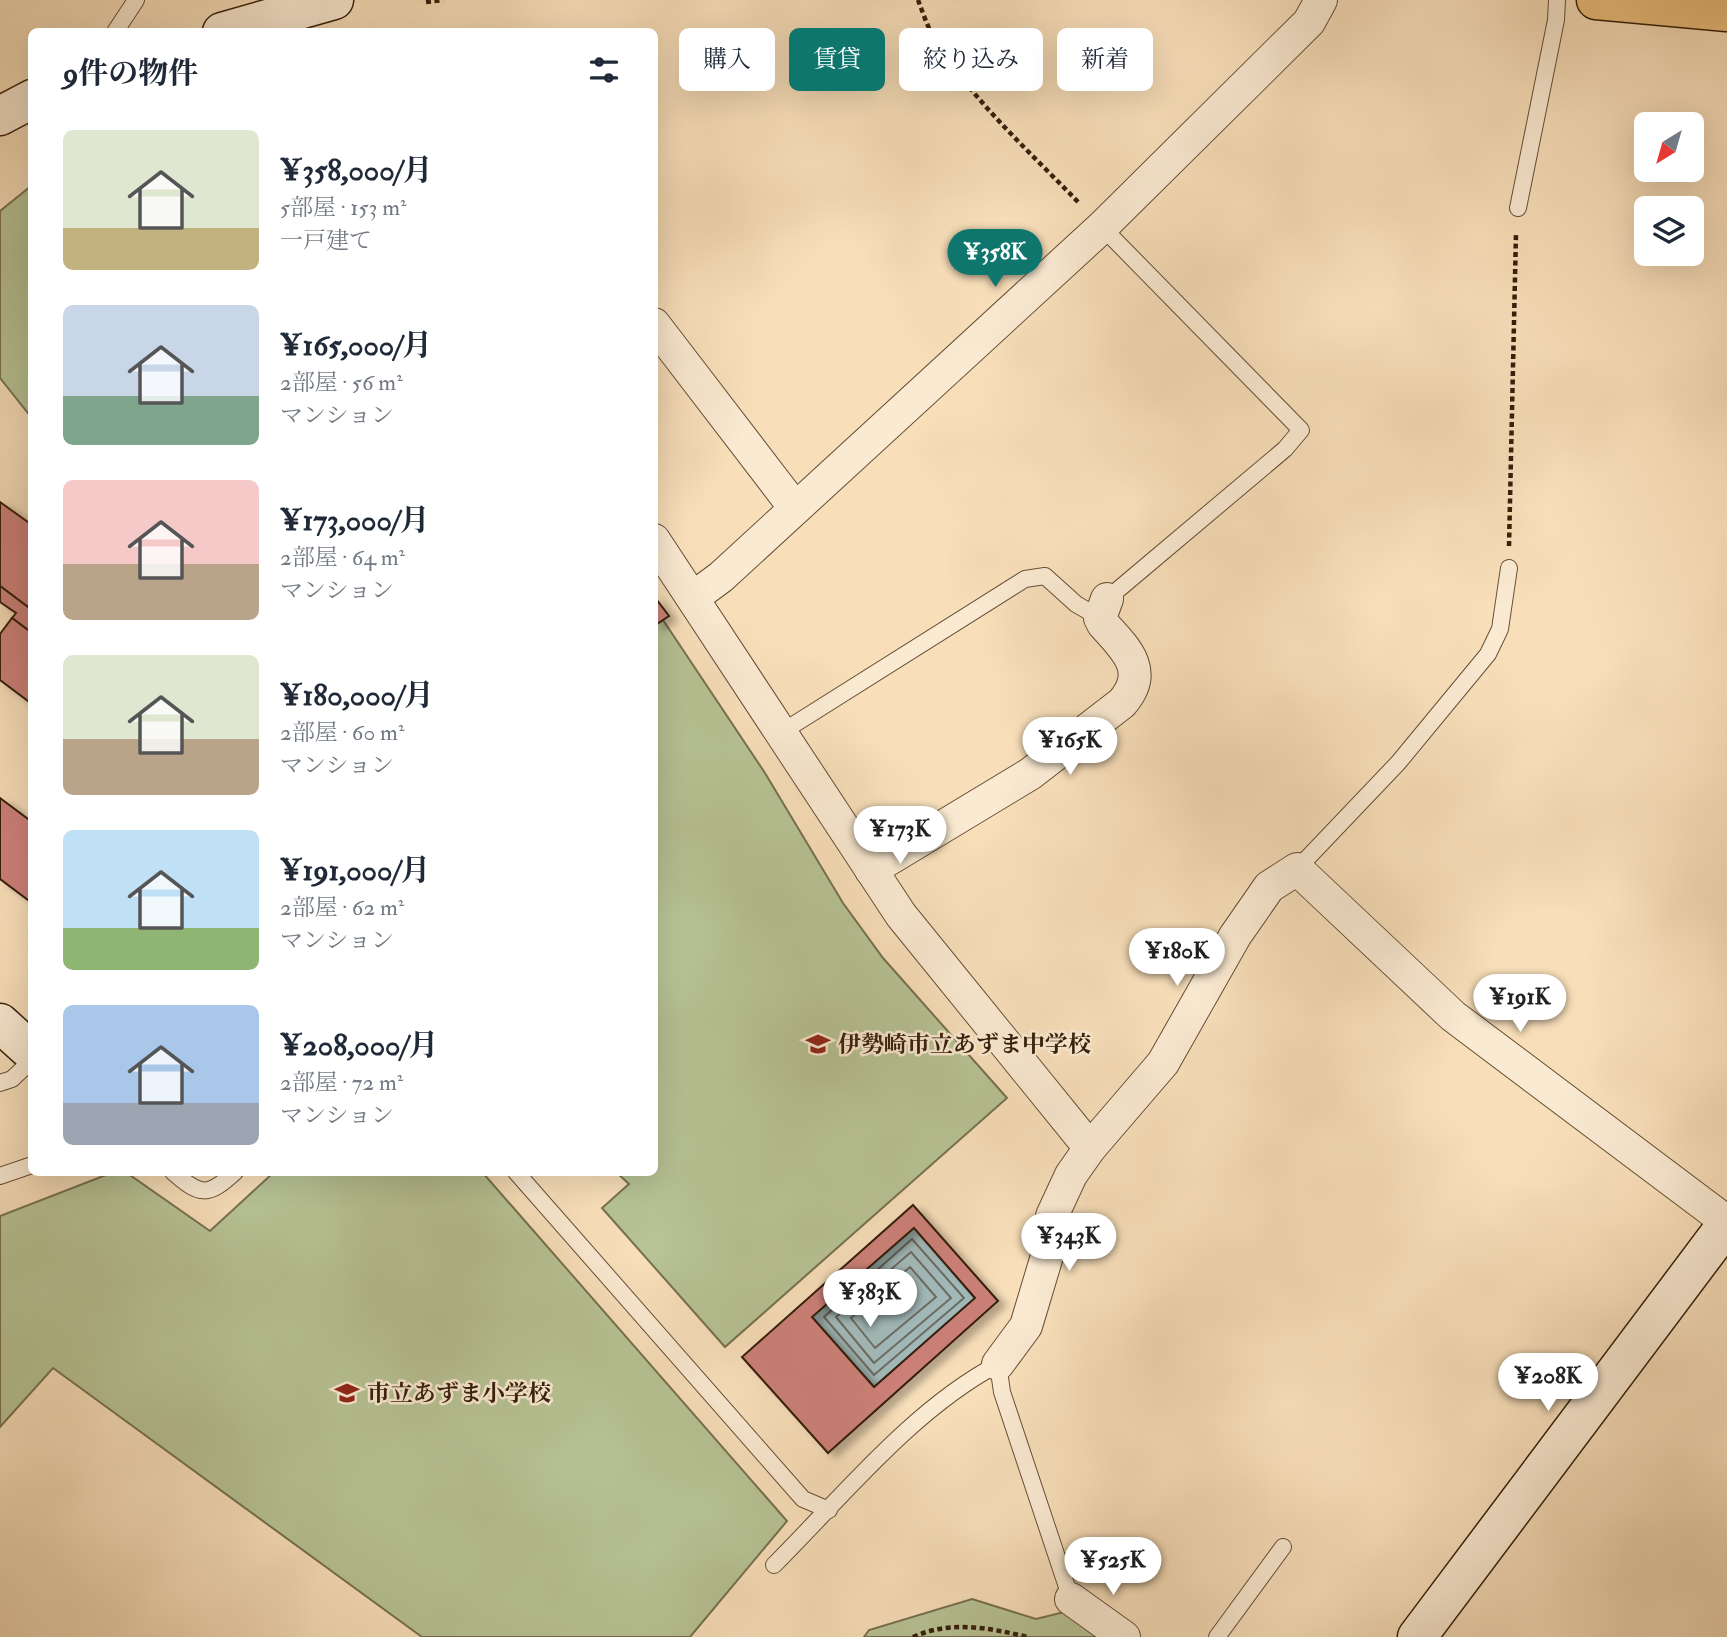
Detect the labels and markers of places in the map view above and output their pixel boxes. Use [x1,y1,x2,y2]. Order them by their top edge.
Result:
pin: ¥358K [946,230,1044,289]
pin: ¥165K [1021,718,1119,777]
pin: ¥173K [851,806,949,866]
pin: ¥180K [1128,928,1226,988]
pin: ¥191K [1471,974,1569,1034]
school or university icon: 伊勢崎市立あずま中学校 [804,1030,832,1058]
place label: 伊勢崎市立あずま中学校 [838,1030,1091,1059]
pin: ¥343K [1020,1214,1118,1273]
pin: ¥383K [821,1270,919,1329]
pin: ¥208K [1499,1354,1597,1413]
school or university icon: 市立あずま小学校 [333,1379,361,1407]
place label: 市立あずま小学校 [367,1379,551,1408]
pin: ¥525K [1064,1538,1162,1597]

